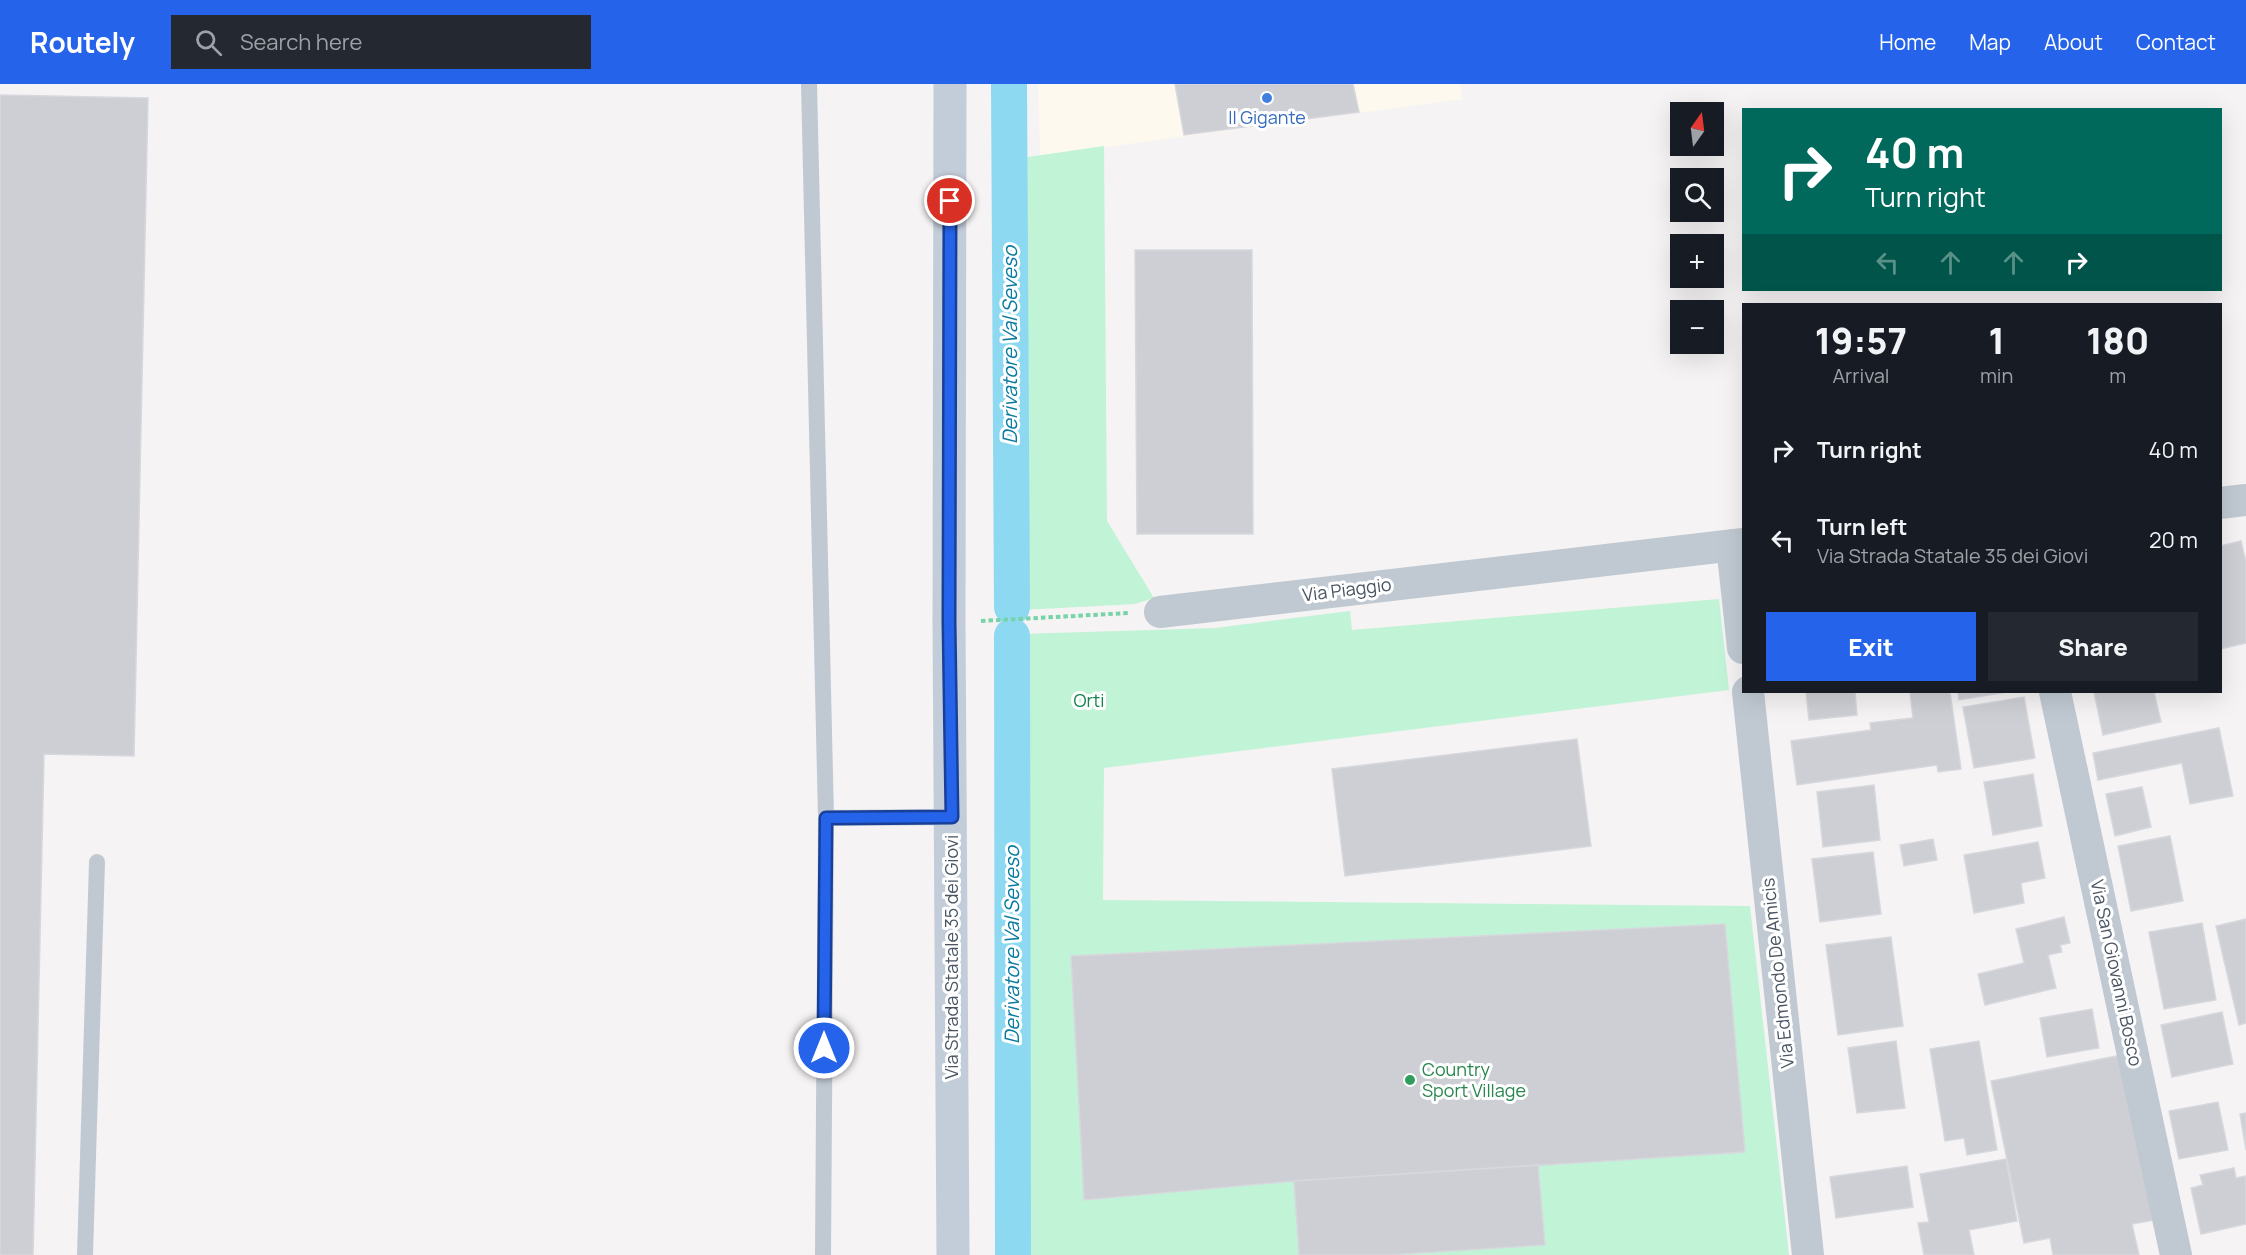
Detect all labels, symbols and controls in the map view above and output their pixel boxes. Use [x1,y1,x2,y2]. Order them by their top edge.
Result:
search box [171,15,591,69]
text: Routely [30,23,135,61]
icon: search [192,26,225,59]
text: Search here [240,27,362,57]
text: Home [1879,28,1936,56]
text: Map [1969,28,2011,56]
text: About [2044,28,2103,56]
text: Contact [2136,28,2216,56]
marker: Il Gigante [1260,91,1274,105]
north arrow [1670,102,1724,156]
map controls [1670,102,1724,354]
place label: Il Gigante [1228,105,1306,129]
text: 40 m [1865,123,1964,181]
icon: right [1766,132,1844,210]
button: search [1670,168,1724,222]
pin [924,175,975,226]
text: Turn right [1865,178,1986,215]
icon: arrive [933,184,966,217]
button: + [1670,234,1724,288]
water label: Derivatore Val Seveso [996,245,1023,444]
icon: left [1871,246,1904,279]
icon: ahead [1934,246,1967,279]
icon: ahead [1997,246,2030,279]
icon: right [2060,246,2093,279]
button: − [1670,300,1724,354]
text: 19:57 [1815,316,1907,365]
text: 1 [1988,316,2005,365]
text: 180 [2086,316,2149,365]
text: Arrival [1832,362,1890,389]
text: min [1980,362,2013,389]
text: m [2109,362,2126,389]
icon: right [1766,434,1799,467]
text: Turn right [1817,435,1922,465]
text: 40 m [2149,435,2198,465]
text: Turn left [1817,512,1907,542]
icon: left [1766,524,1799,557]
text: 20 m [2149,525,2198,555]
text: Via Strada Statale 35 dei Giovi [1817,542,2088,569]
street label: Via Piaggio [1301,572,1393,606]
button: Exit [1766,612,1976,681]
button: Share [1988,612,2198,681]
park label: Orti [1074,688,1104,712]
street label: Via Strada Statale 35 dei Giovi [939,835,963,1079]
water label: Derivatore Val Seveso [998,845,1025,1044]
street label: Via Edmondo De Amicis [1755,877,1799,1069]
street label: Via San Giovanni Bosco [2085,877,2148,1068]
position arrow [792,1016,856,1080]
place label: Country Sport Village [1422,1057,1526,1102]
marker: Country Sport Village [1403,1073,1417,1087]

